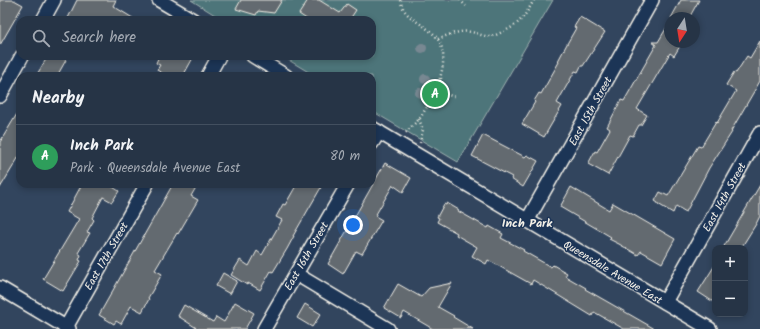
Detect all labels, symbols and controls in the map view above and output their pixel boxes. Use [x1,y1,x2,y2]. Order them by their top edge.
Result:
north arrow [664,12,700,48]
search box [16,16,376,60]
text: Search here [62,26,136,50]
icon: search [30,27,52,49]
street label: East 15th Street [564,73,618,149]
pin: A [422,79,448,109]
text: Nearby [32,85,84,112]
text: Inch Park [70,134,133,158]
text: A [41,146,49,167]
text: 80 m [330,146,360,167]
text: Park · Queensdale Avenue East [70,158,240,179]
street label: East 14th Street [698,159,752,235]
district label: Inch Park [502,214,553,233]
your location [343,215,363,235]
street label: East 17th Street [80,218,134,294]
street label: East 16th Street [280,218,334,294]
street label: Queensdale Avenue East [559,236,666,310]
map controls [712,245,748,317]
button: + [712,245,748,281]
button: − [712,281,748,317]

